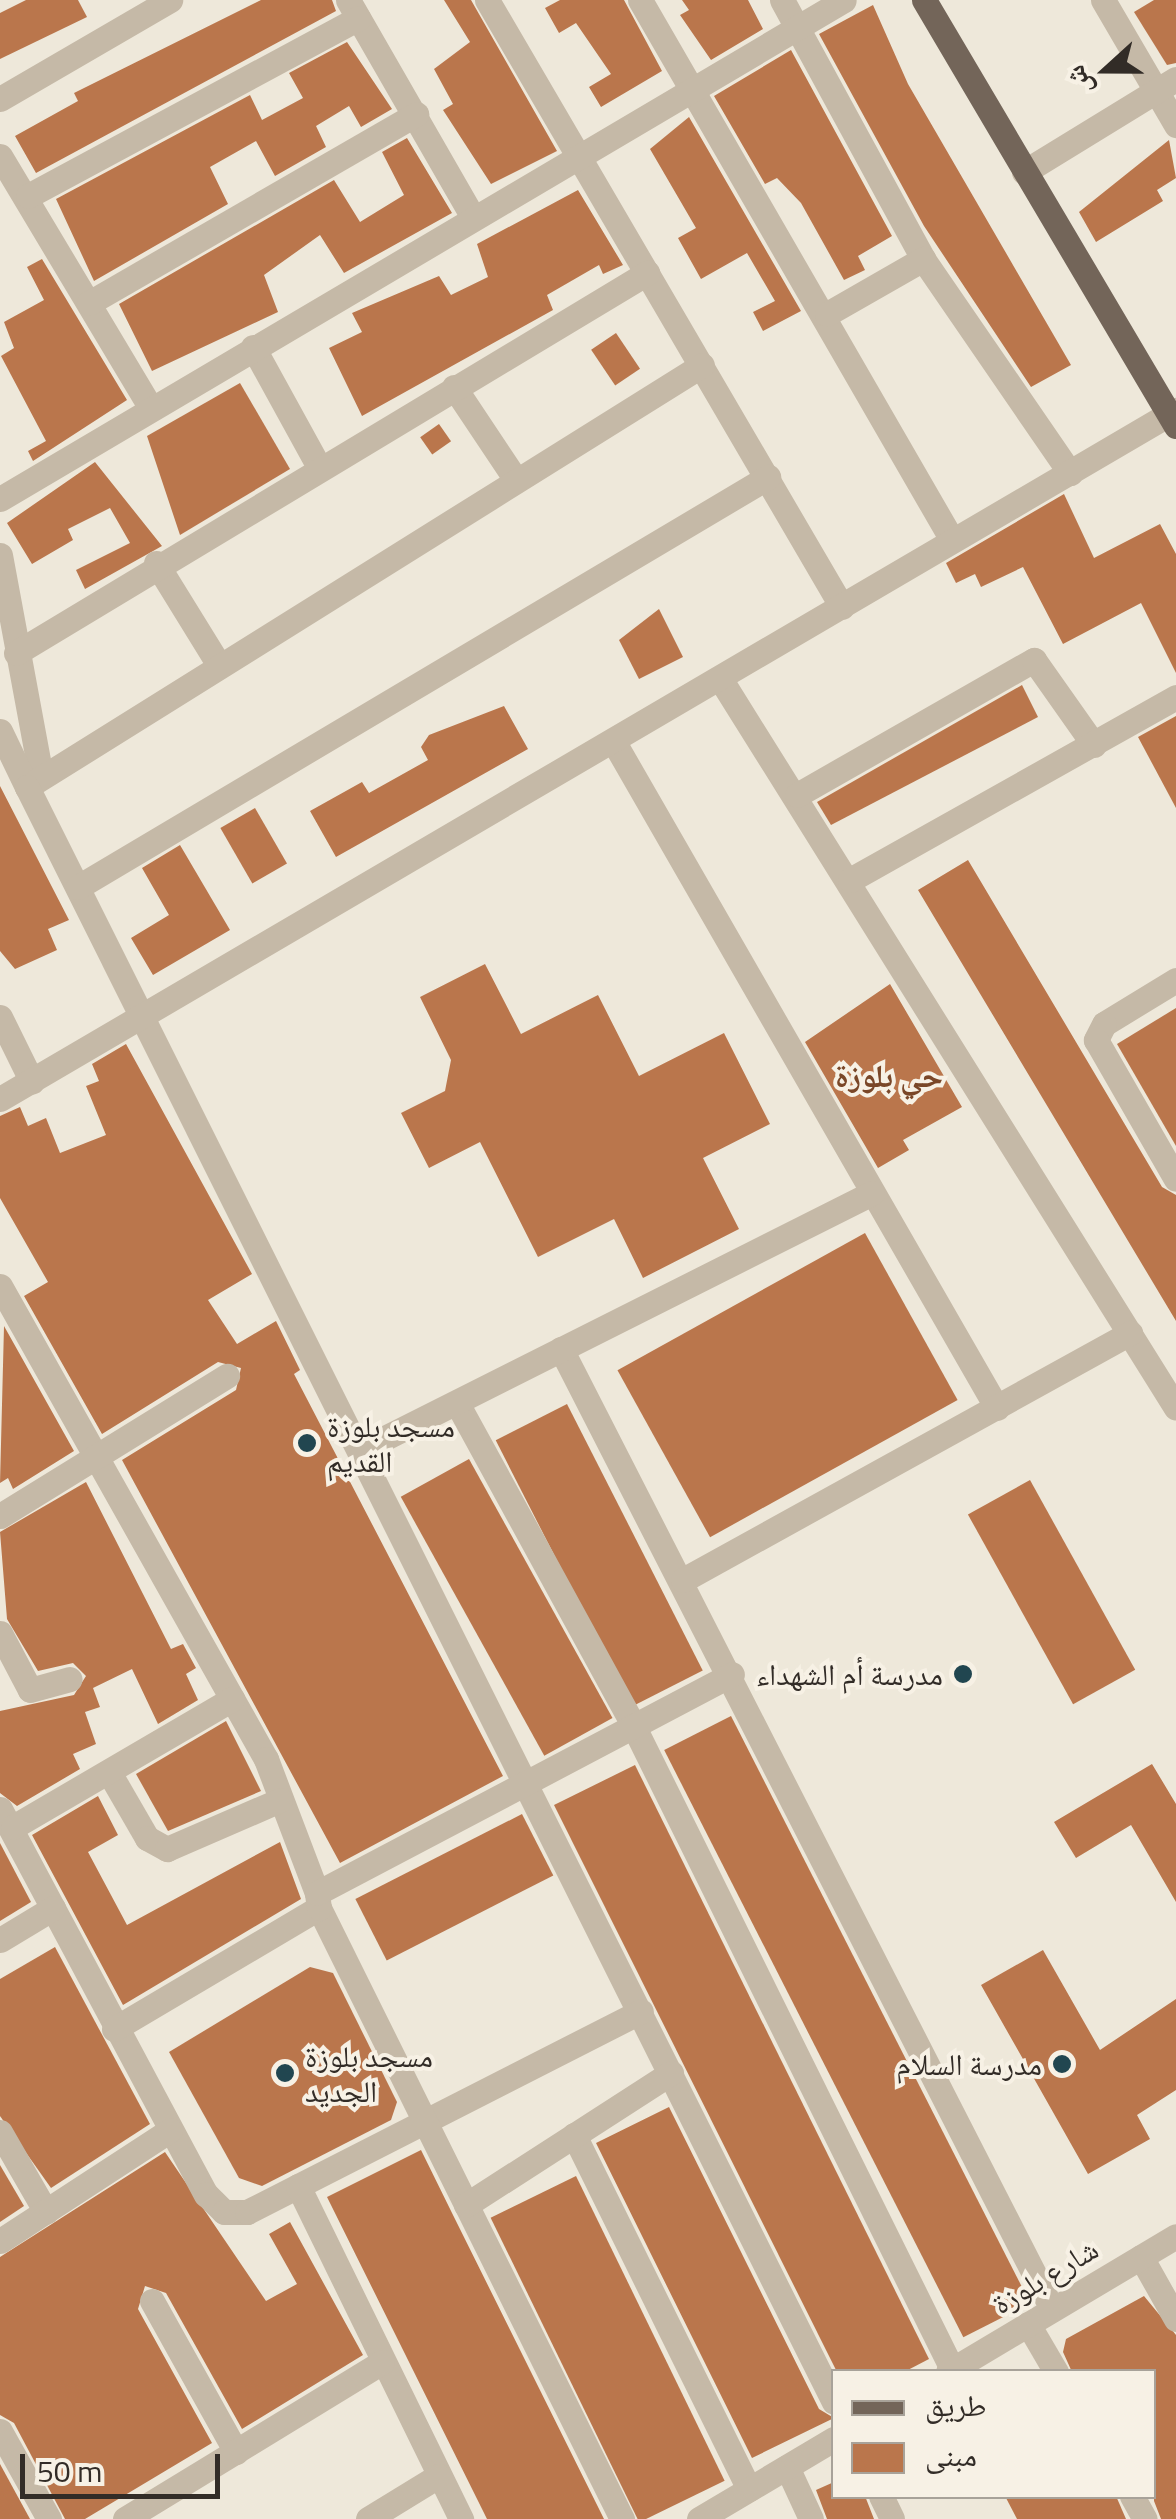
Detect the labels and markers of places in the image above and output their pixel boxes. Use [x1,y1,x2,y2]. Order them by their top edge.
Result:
place label: مسجد بلوزة القديم [327,1408,455,1478]
marker: مسجد بلوزة القديم [296,1432,318,1454]
place label: مدرسة أم الشهداء [756,1656,943,1692]
marker: مدرسة أم الشهداء [952,1663,974,1685]
place label: مسجد بلوزة الجديد [305,2038,433,2108]
place label: مدرسة السلام [896,2046,1042,2082]
marker: مدرسة السلام [1051,2053,1073,2075]
marker: مسجد بلوزة الجديد [274,2062,296,2084]

